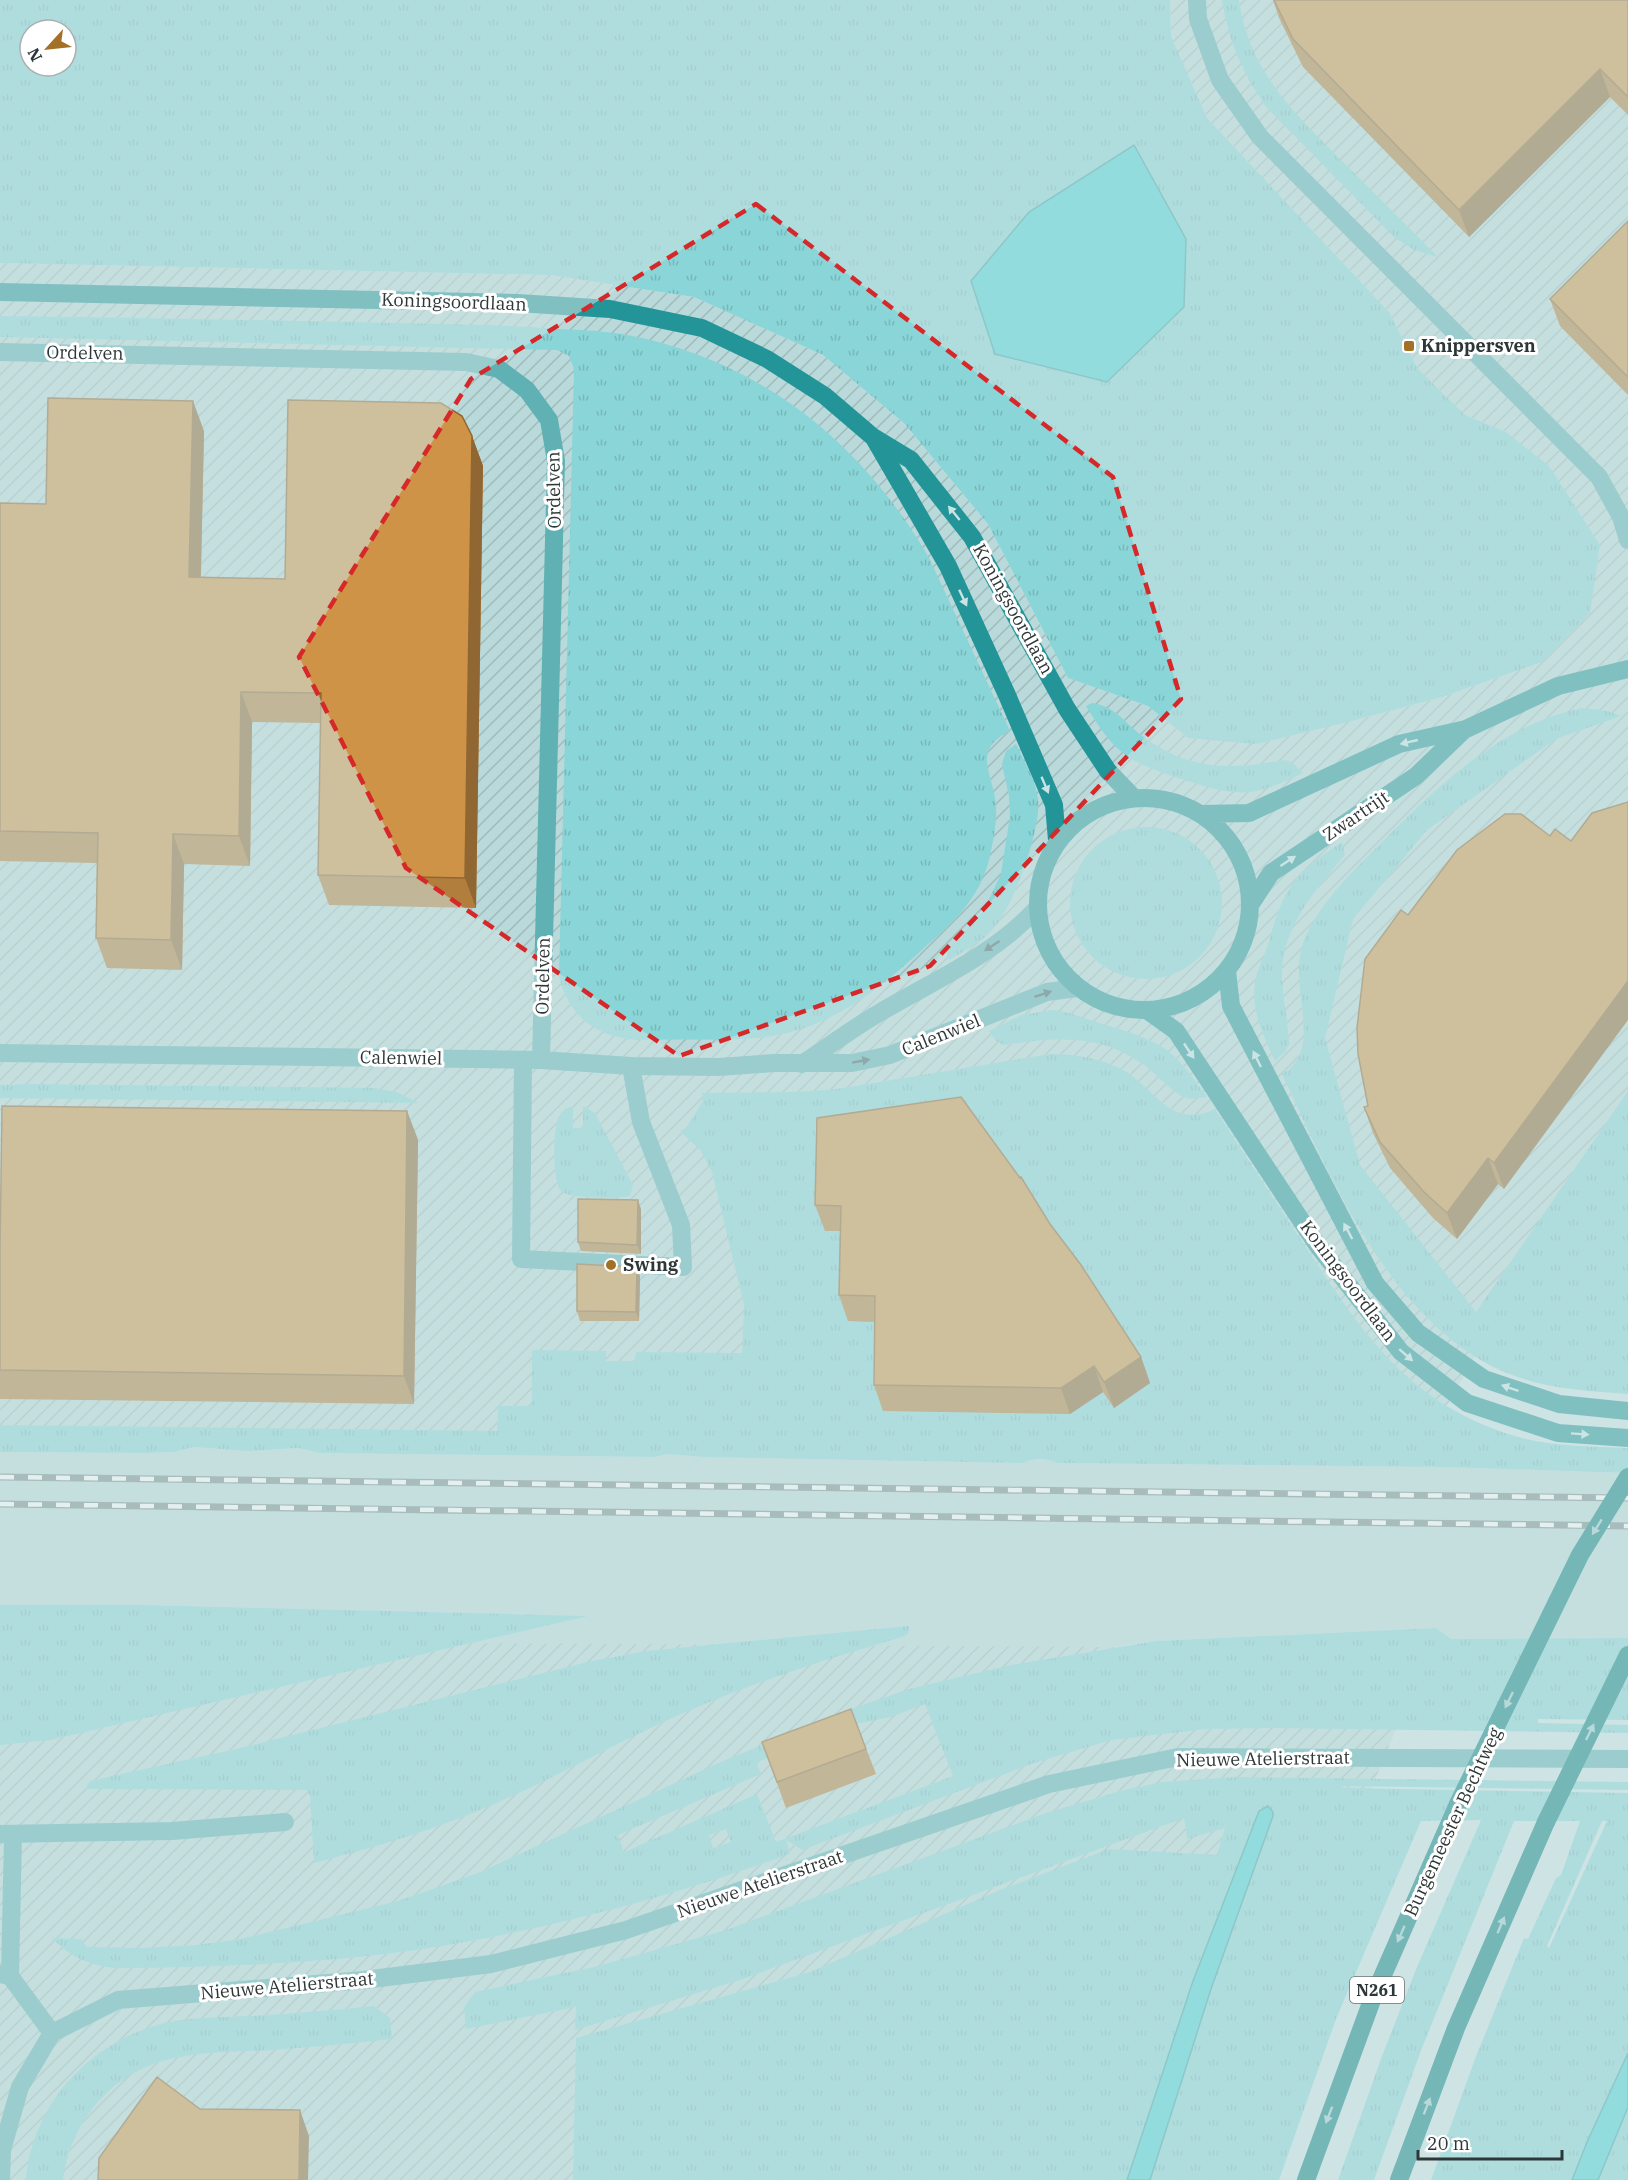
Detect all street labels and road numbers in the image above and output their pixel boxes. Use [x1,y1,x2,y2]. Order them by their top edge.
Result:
street label: Koningsoordlaan [381,287,527,316]
street label: Ordelven [46,340,124,365]
street label: Ordelven [541,451,566,529]
street label: Koningsoordlaan [968,539,1059,678]
street label: Zwartrijt [1318,785,1393,846]
street label: Ordelven [530,937,555,1015]
street label: Calenwiel [898,1008,983,1061]
street label: Calenwiel [360,1045,442,1070]
street label: Koningsoordlaan [1295,1216,1401,1346]
street label: Burgemeester Bechtweg [1399,1724,1506,1920]
street label: Nieuwe Atelierstraat [1176,1745,1350,1772]
street label: Nieuwe Atelierstraat [674,1844,846,1923]
street label: Nieuwe Atelierstraat [199,1966,375,2005]
road number: N261 [1350,1977,1404,2003]

